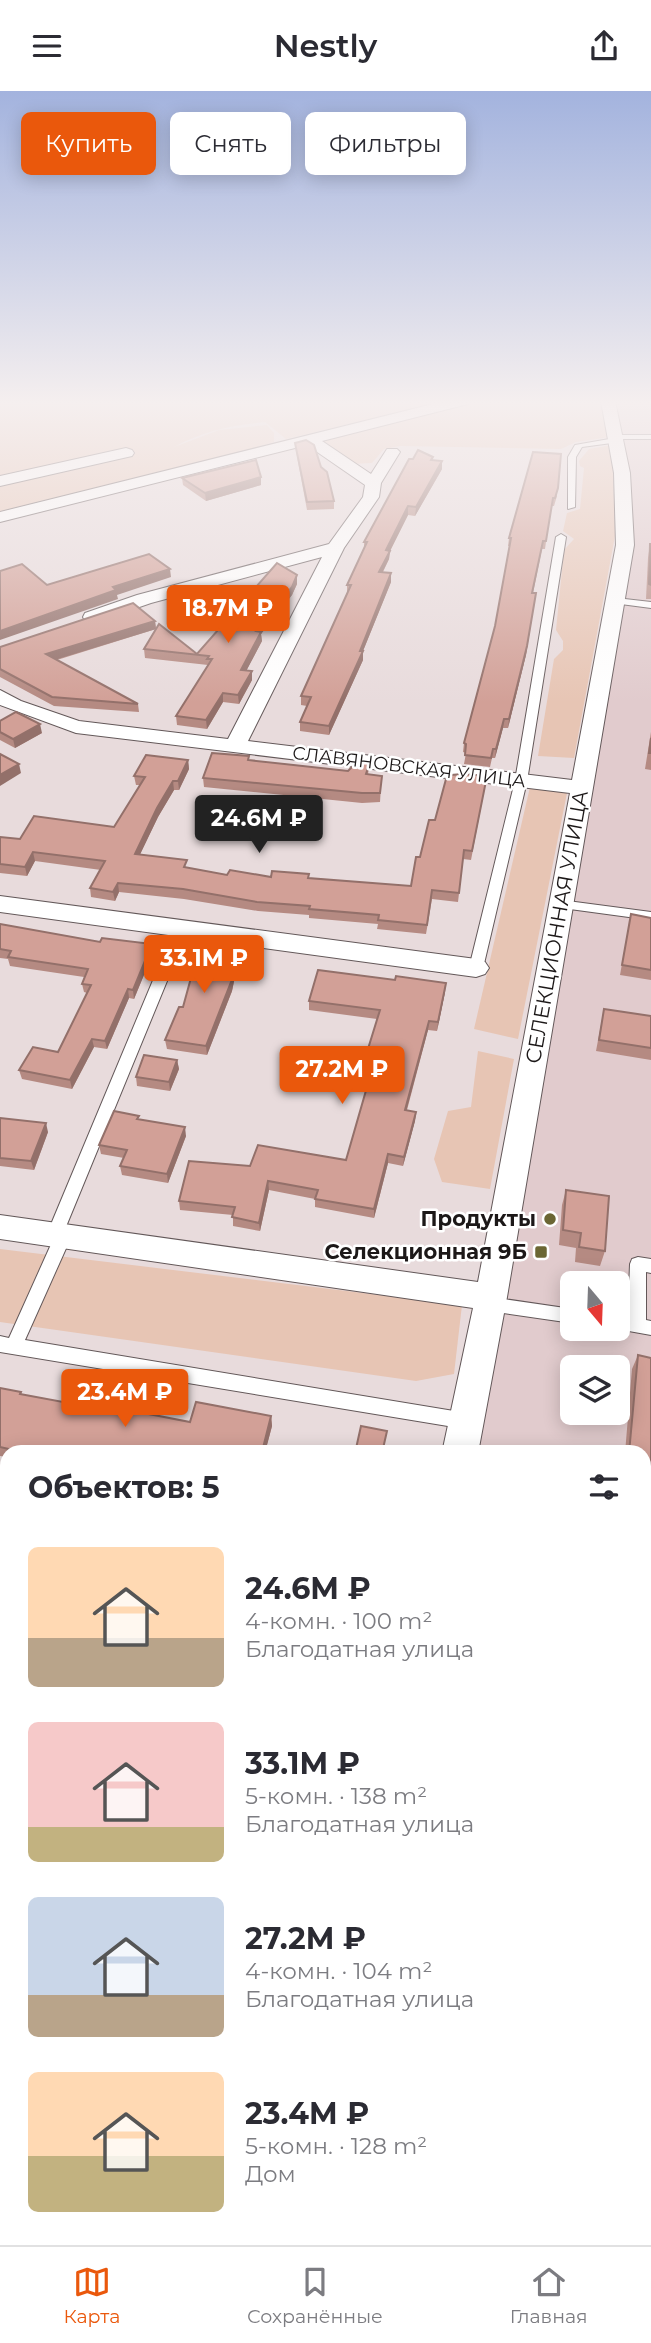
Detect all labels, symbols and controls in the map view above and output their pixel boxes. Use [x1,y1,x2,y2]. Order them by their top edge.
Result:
text: Nestly [274,26,377,65]
icon: menu [28,27,66,65]
icon: share [585,27,623,65]
chip: Купить [21,112,156,175]
chip: Снять [170,112,291,175]
chip: Фильтры [305,112,466,175]
pin: 18.7M ₽ [163,585,293,645]
text: 18.7M ₽ [183,594,273,622]
street label: СЛАВЯНОВСКАЯ УЛИЦА [291,742,527,792]
street label: СЕЛЕКЦИОННАЯ УЛИЦА [520,788,593,1065]
pin: 24.6M ₽ [194,795,324,855]
text: 24.6M ₽ [211,804,307,832]
pin: 33.1M ₽ [139,935,269,995]
text: 33.1M ₽ [160,944,248,972]
pin: 27.2M ₽ [277,1047,407,1106]
text: 27.2M ₽ [296,1055,388,1083]
place label: Продукты [421,1206,536,1231]
marker: Продукты [542,1211,558,1227]
place label: Селекционная 9Б [325,1239,527,1264]
marker: Селекционная 9Б [533,1244,549,1260]
north arrow [560,1271,630,1341]
map controls [560,1271,630,1425]
button: layers [560,1355,630,1425]
pin: 23.4M ₽ [60,1369,190,1429]
text: 23.4M ₽ [77,1378,173,1406]
icon: filters [585,1468,623,1506]
text: Объектов: 5 [28,1469,220,1506]
text: 24.6M ₽ [245,1570,371,1607]
icon: home [84,1575,168,1659]
text: 4-комн. · 100 m² [245,1607,432,1635]
text: Благодатная улица [245,1635,474,1663]
text: 33.1M ₽ [245,1745,360,1782]
icon: home [84,1750,168,1834]
text: 5-комн. · 138 m² [245,1782,427,1810]
text: Благодатная улица [245,1810,474,1838]
text: 27.2M ₽ [245,1920,366,1957]
icon: home [84,1925,168,2009]
text: 4-комн. · 104 m² [245,1957,432,1985]
text: Благодатная улица [245,1985,474,2013]
text: 23.4M ₽ [245,2095,369,2132]
icon: home [84,2100,168,2184]
text: 5-комн. · 128 m² [245,2132,427,2160]
text: Дом [245,2160,296,2188]
tab: Карта [63,2263,120,2328]
tab: Сохранённые [247,2263,383,2328]
tab: Главная [510,2263,588,2328]

